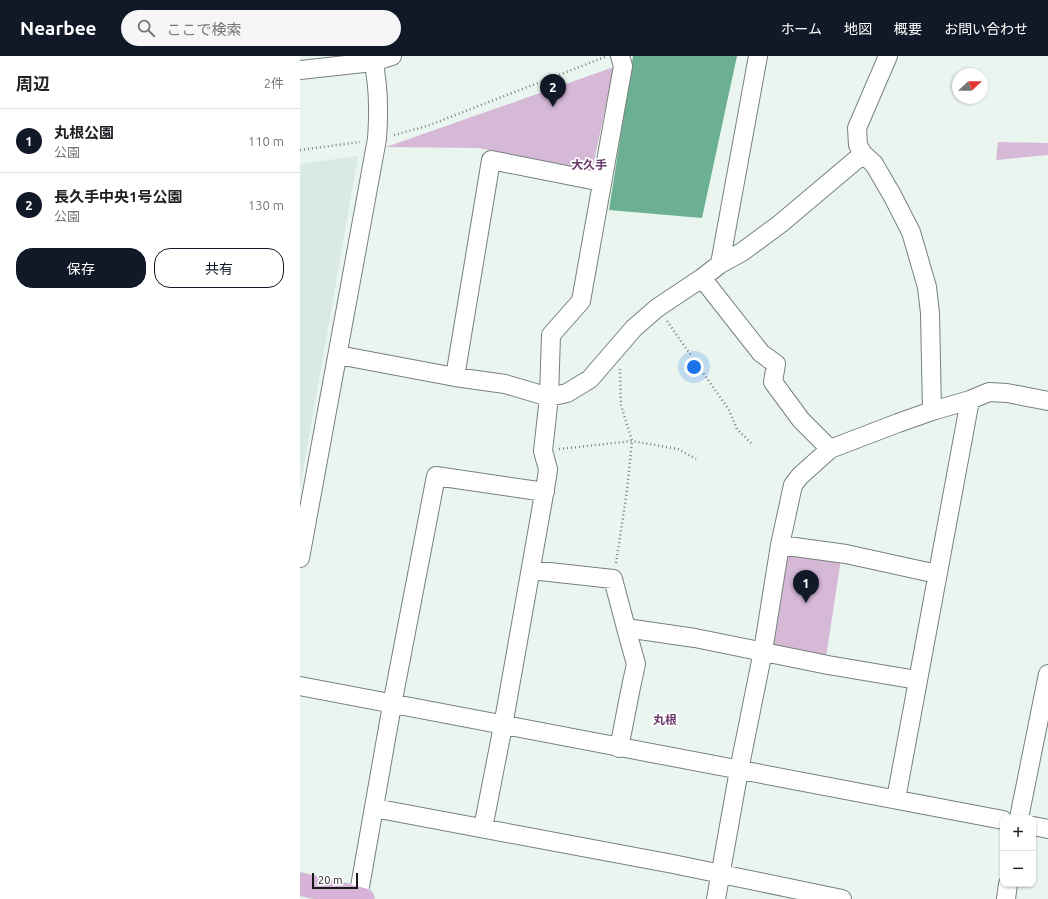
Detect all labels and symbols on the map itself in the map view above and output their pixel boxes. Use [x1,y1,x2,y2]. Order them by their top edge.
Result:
north arrow [952,68,988,104]
pin: 2 [540,74,566,107]
district label: 大久手 [571,158,607,171]
your location [684,357,704,377]
pin: 1 [793,570,819,603]
district label: 丸根 [653,713,677,726]
scale bar [312,871,358,890]

